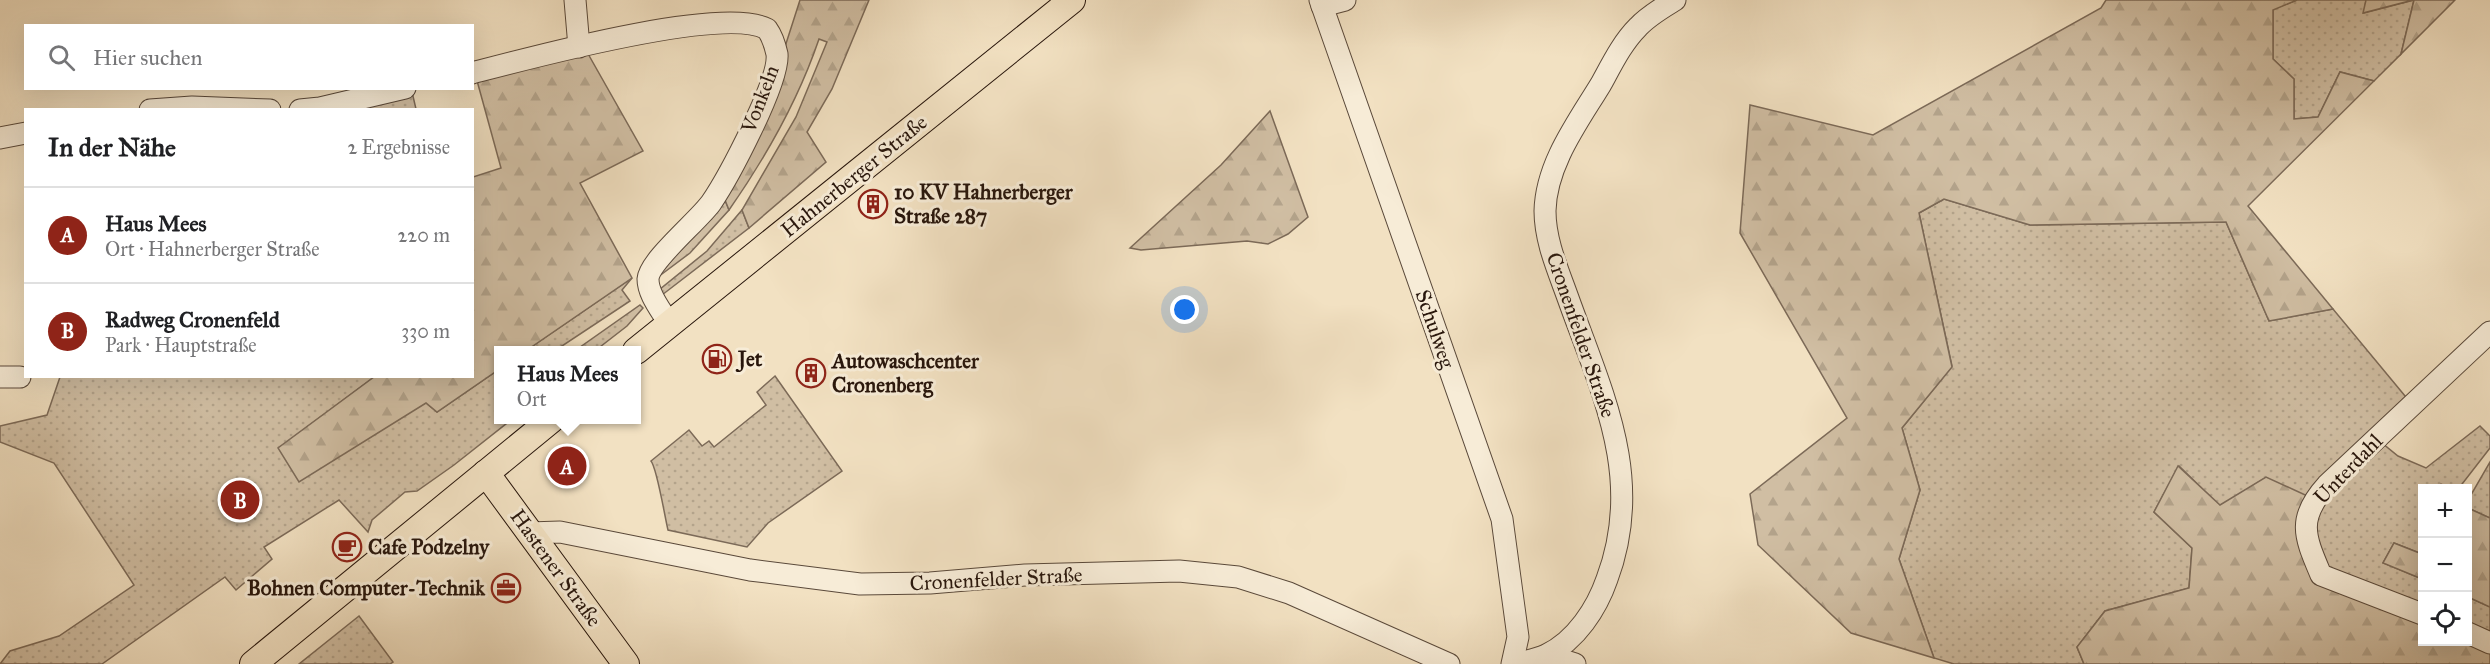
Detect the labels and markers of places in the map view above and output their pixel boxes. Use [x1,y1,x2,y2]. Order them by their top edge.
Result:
place label: 10 KV Hahnerberger Straße 287 [894,179,1074,229]
building icon: 10 KV Hahnerberger Straße 287 [857,188,889,220]
fuel station icon: Jet [701,343,733,375]
place label: Jet [735,346,763,373]
place label: Autowaschcenter Cronenberg [830,348,980,398]
building icon: Autowaschcenter Cronenberg [795,357,827,389]
pin: A [548,444,586,488]
pin: B [220,478,260,522]
cafe icon: Cafe Podzelny [331,531,363,563]
place label: Cafe Podzelny [368,534,490,560]
office icon: Bohnen Computer-Technik [490,572,522,604]
place label: Bohnen Computer-Technik [247,575,486,601]

